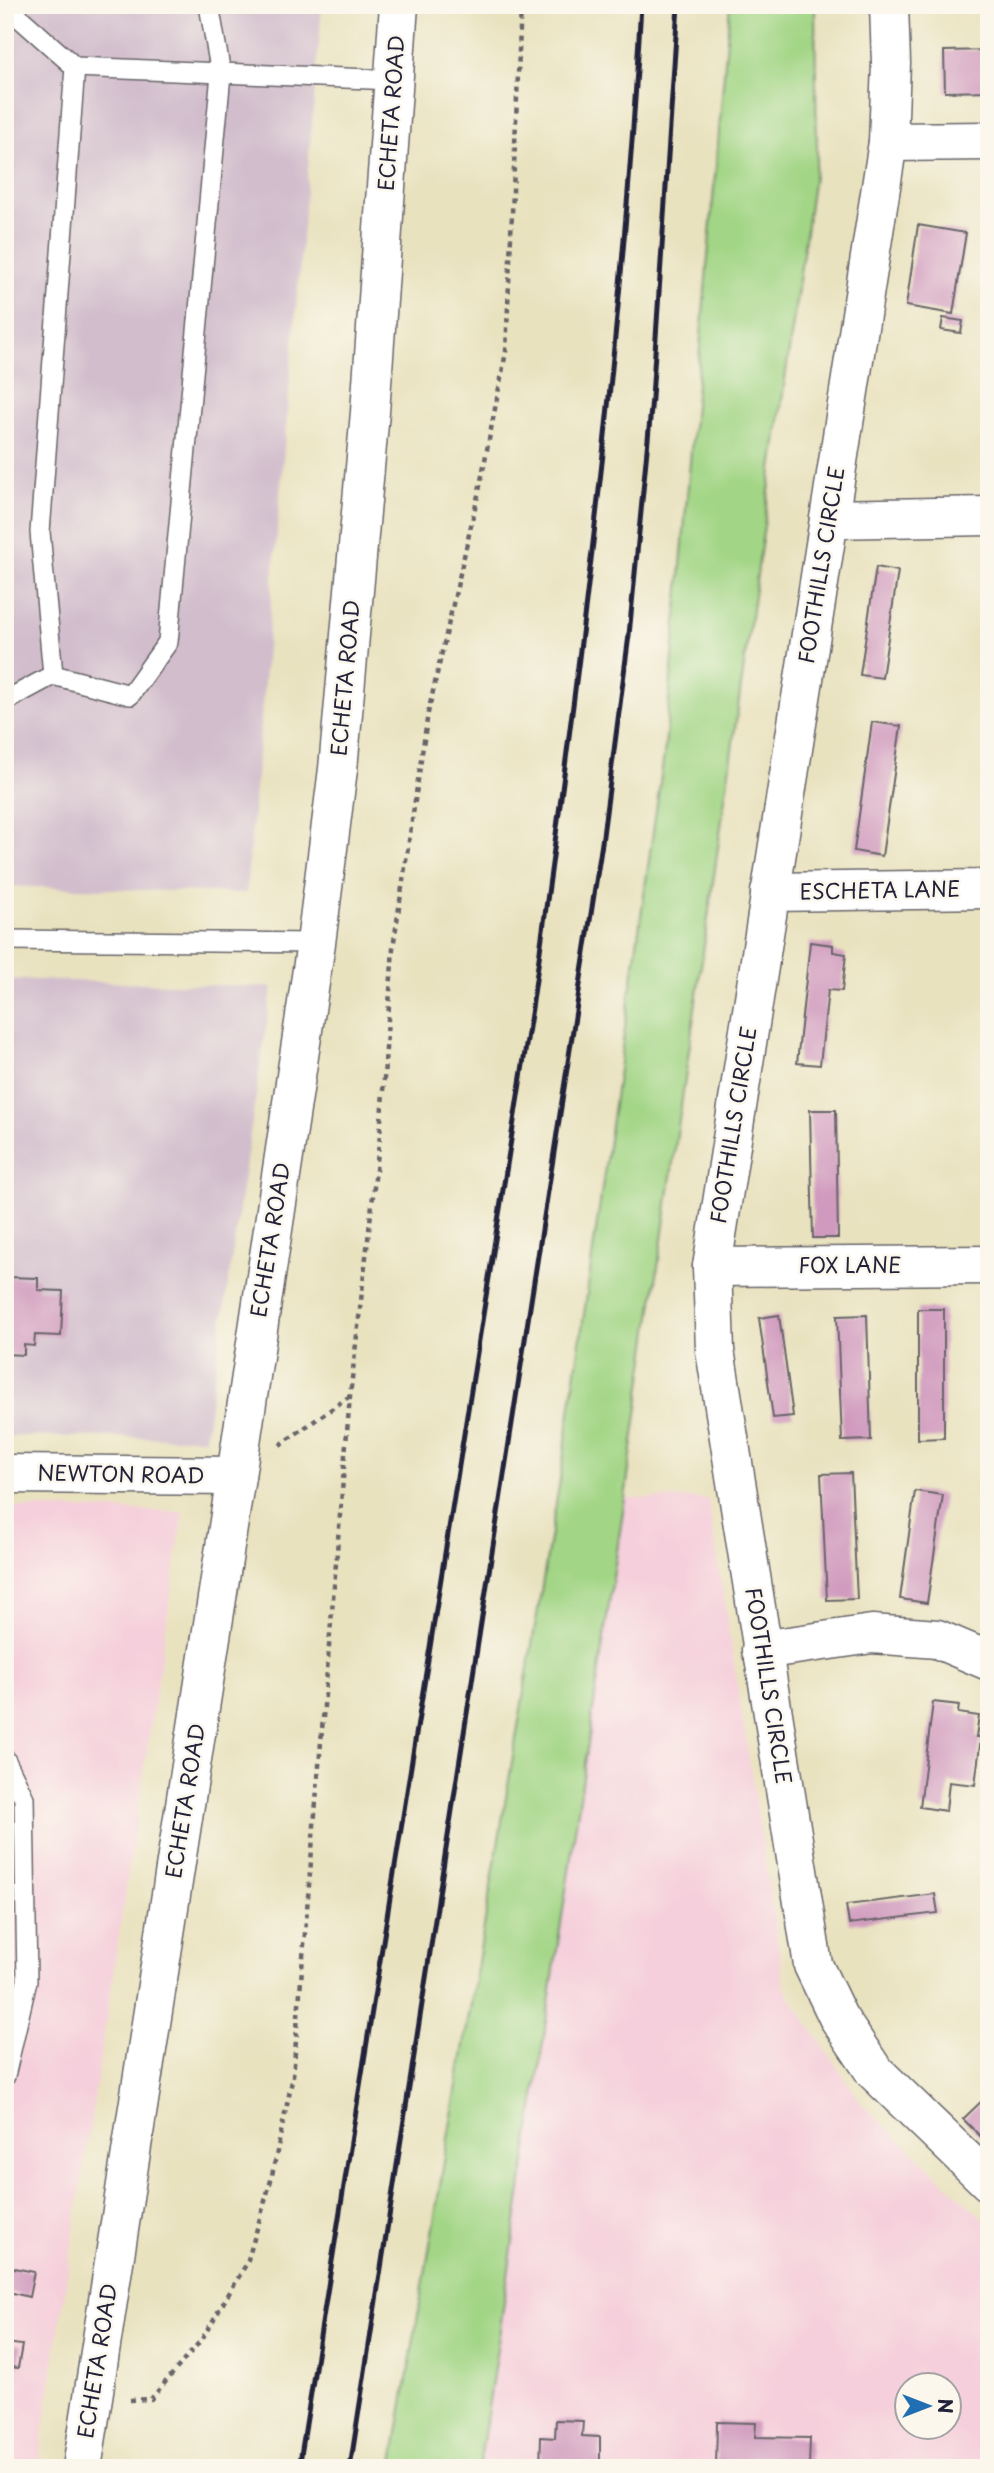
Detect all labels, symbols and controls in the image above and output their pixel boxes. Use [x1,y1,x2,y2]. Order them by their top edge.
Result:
street label: ECHETA ROAD [369,34,411,192]
street label: FOOTHILLS CIRCLE [789,464,851,666]
street label: ECHETA ROAD [321,599,367,757]
street label: ESCHETA LANE [799,872,961,906]
street label: FOOTHILLS CIRCLE [701,1024,763,1226]
street label: ECHETA ROAD [241,1160,297,1319]
street label: FOX LANE [798,1248,902,1280]
street label: NEWTON ROAD [37,1456,205,1490]
street label: FOOTHILLS CIRCLE [739,1585,801,1787]
street label: ECHETA ROAD [156,1721,212,1880]
street label: ECHETA ROAD [68,2281,124,2440]
north arrow [892,2372,962,2442]
text: N [932,2398,960,2414]

